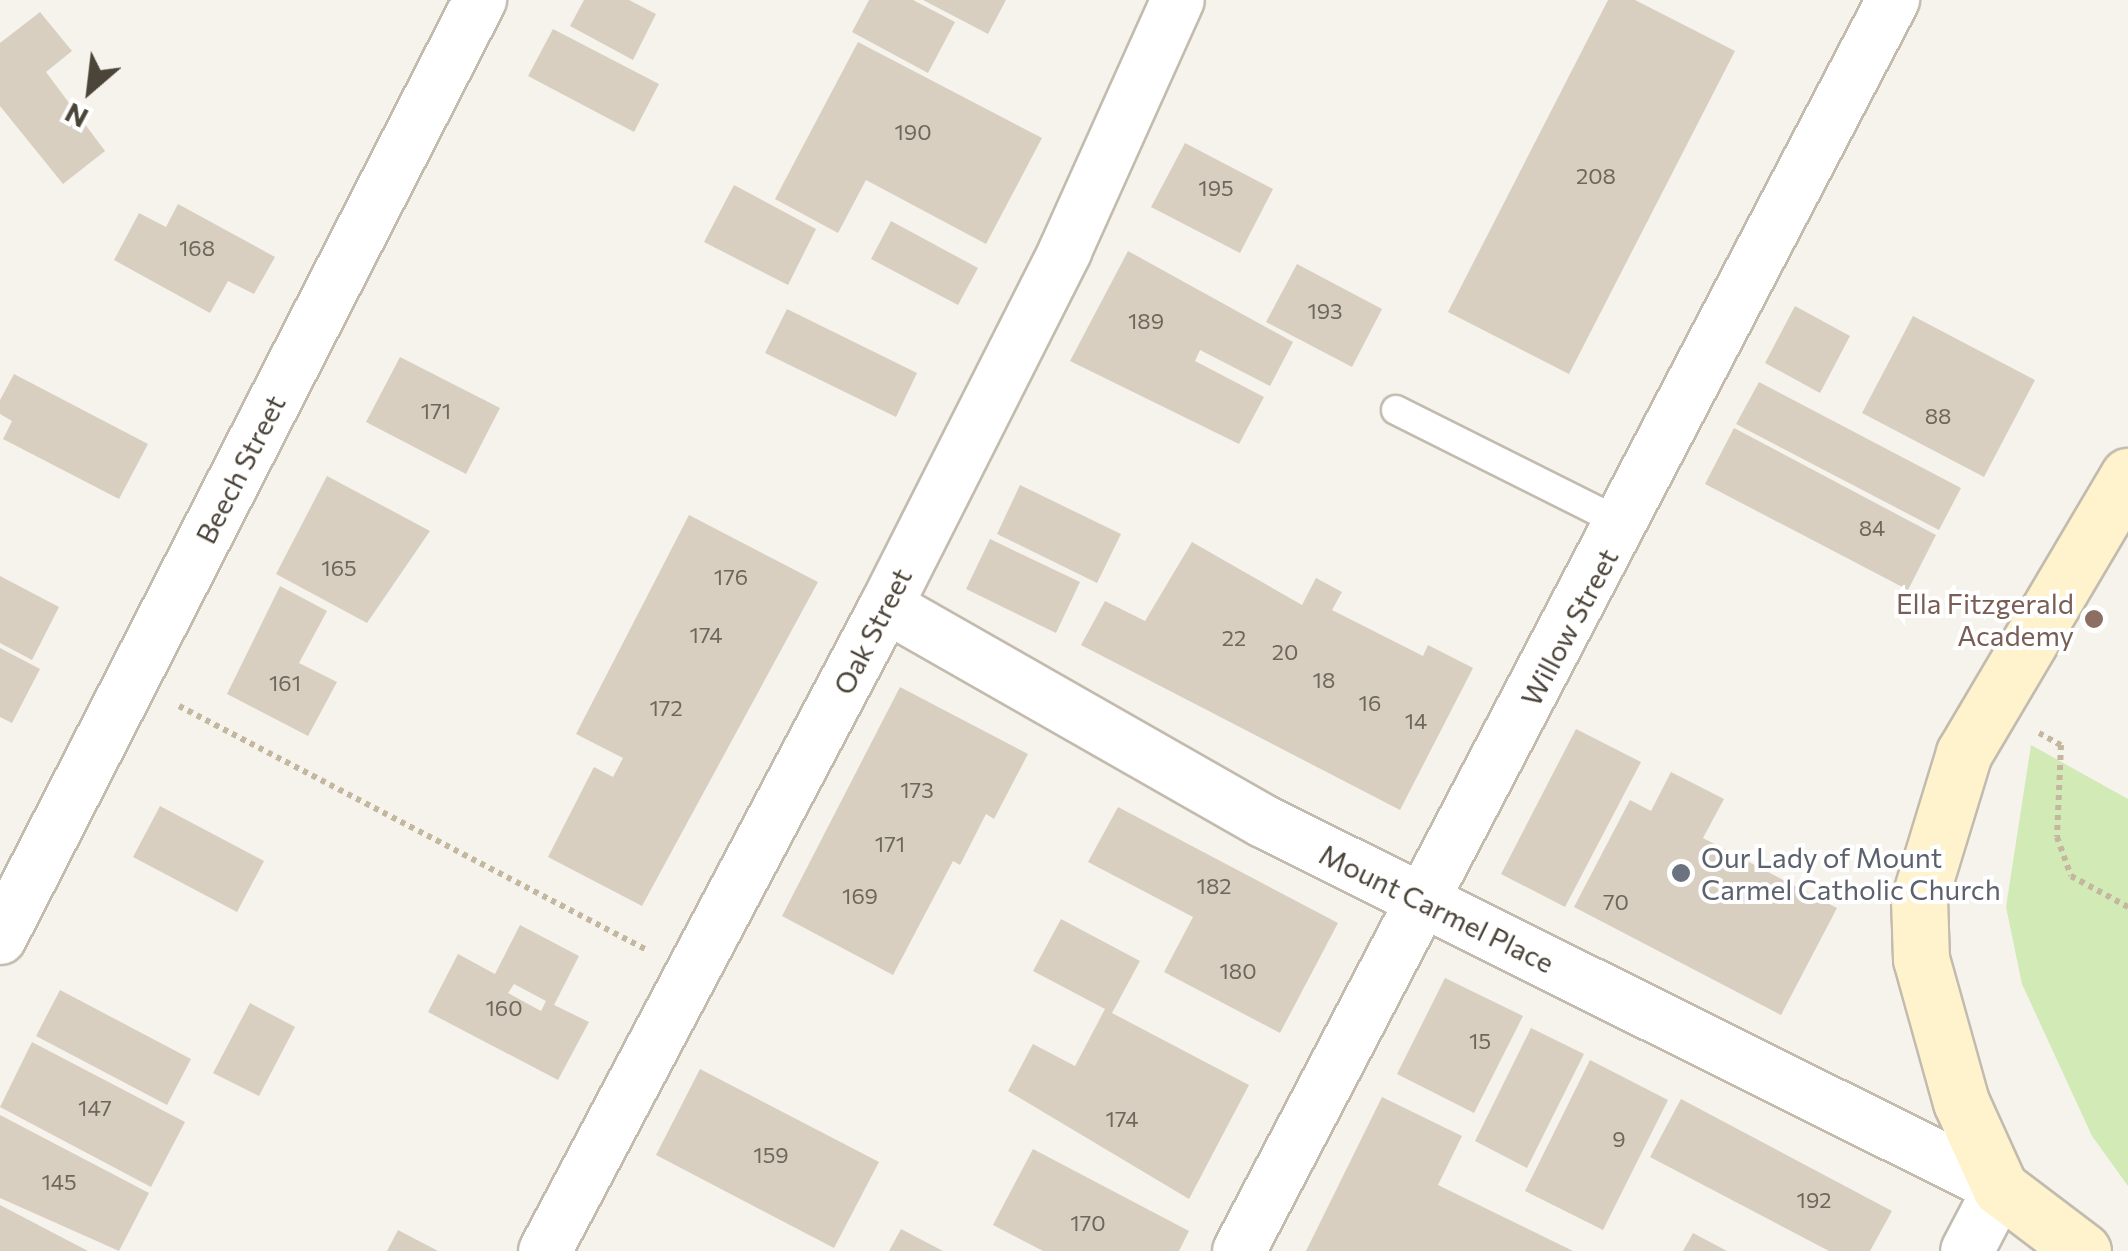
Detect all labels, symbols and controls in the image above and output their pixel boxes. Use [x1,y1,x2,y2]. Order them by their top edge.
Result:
north arrow [40,40,140,140]
text: N [59,97,93,136]
house number: 190 [894,119,932,145]
house number: 208 [1576,163,1616,189]
house number: 195 [1198,175,1234,201]
house number: 168 [179,235,215,261]
house number: 193 [1307,298,1343,324]
house number: 189 [1128,308,1164,334]
street label: Beech Street [188,389,292,549]
house number: 171 [421,398,451,424]
house number: 88 [1925,403,1951,429]
house number: 84 [1859,515,1885,541]
street label: Willow Street [1514,543,1624,711]
house number: 165 [321,555,357,581]
street label: Oak Street [826,562,918,700]
house number: 176 [714,564,748,590]
place label: Ella Fitzgerald Academy [1896,586,2074,652]
marker: Ella Fitzgerald Academy [2083,608,2105,630]
house number: 174 [690,622,722,648]
house number: 22 [1222,625,1246,651]
house number: 20 [1272,639,1298,665]
house number: 18 [1313,667,1335,693]
house number: 161 [269,670,301,696]
house number: 16 [1359,690,1381,716]
house number: 172 [649,695,683,721]
house number: 14 [1405,708,1427,734]
house number: 173 [900,777,934,803]
house number: 171 [875,831,905,857]
street label: Mount Carmel Place [1314,837,1560,979]
place label: Our Lady of Mount Carmel Catholic Church [1701,840,2001,906]
marker: Our Lady of Mount Carmel Catholic Church [1670,862,1692,884]
house number: 182 [1197,873,1231,899]
house number: 169 [842,883,878,909]
house number: 70 [1603,889,1629,915]
house number: 180 [1219,958,1257,984]
house number: 160 [485,995,523,1021]
house number: 15 [1469,1028,1491,1054]
house number: 147 [78,1095,112,1121]
house number: 174 [1106,1106,1138,1132]
house number: 9 [1612,1126,1626,1152]
house number: 159 [753,1142,789,1168]
house number: 145 [41,1169,77,1195]
house number: 192 [1797,1187,1831,1213]
house number: 170 [1070,1210,1106,1236]

